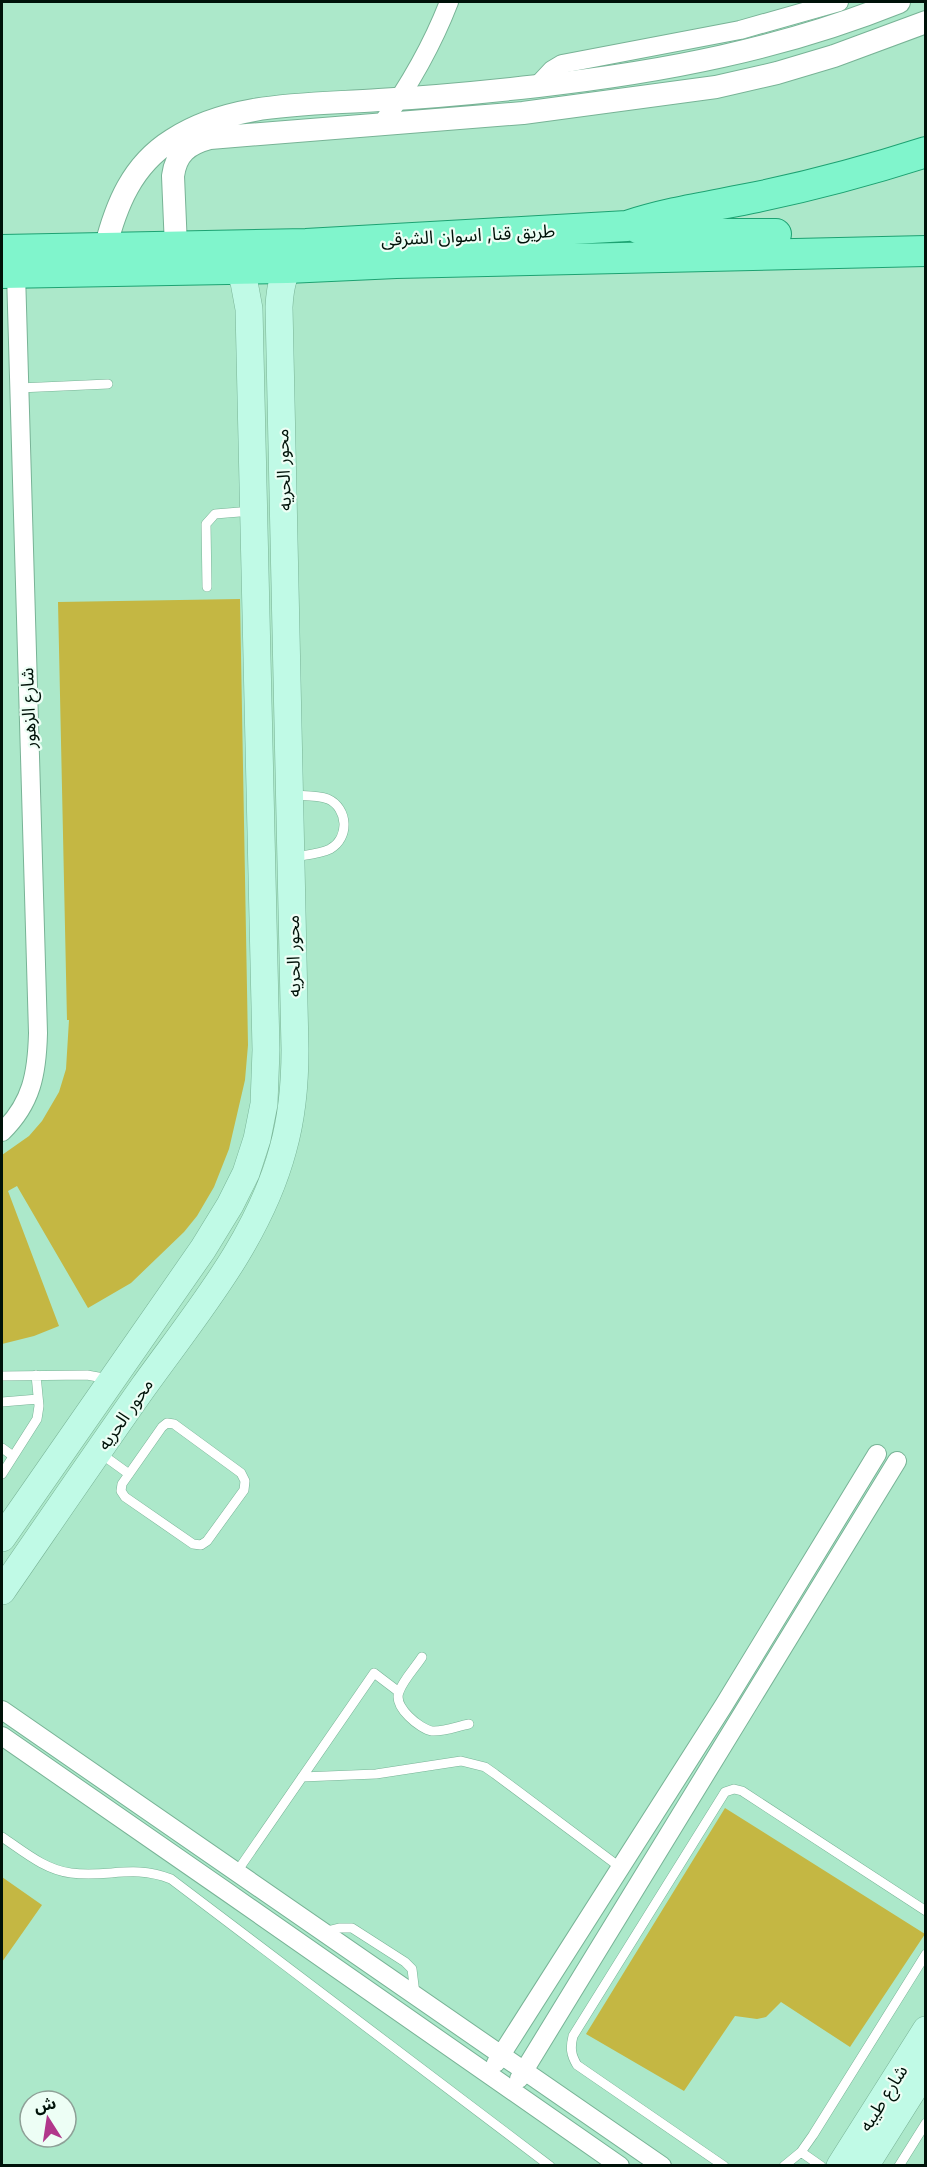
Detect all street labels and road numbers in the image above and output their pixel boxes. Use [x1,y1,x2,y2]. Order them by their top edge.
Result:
street label: طريق قنا, اسوان الشرقى [380,220,556,251]
street label: محور الحريه [271,429,296,511]
street label: شارع الزهور [16,667,44,750]
street label: محور الحريه [282,915,305,997]
street label: محور الحريه [93,1374,158,1454]
street label: شارع طيبه [854,2061,915,2137]

